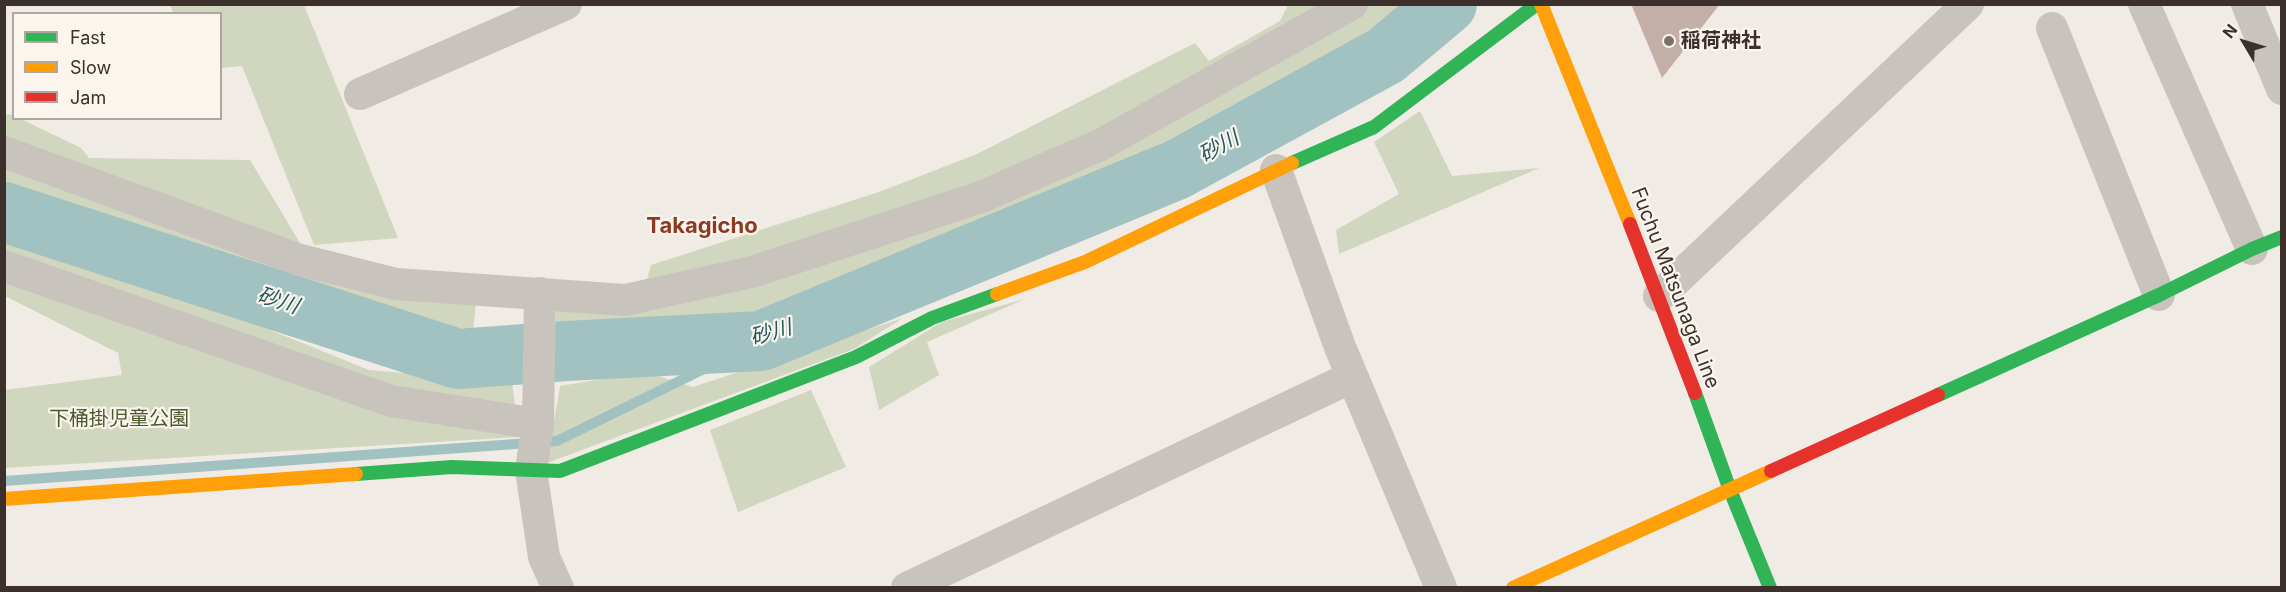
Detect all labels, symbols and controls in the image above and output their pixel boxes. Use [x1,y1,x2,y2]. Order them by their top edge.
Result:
legend [12,12,222,120]
north arrow [2214,12,2274,72]
text: N [2218,20,2241,42]
text: Fast [70,27,106,48]
place label: 稲荷神社 [1681,29,1761,53]
marker: 稲荷神社 [1662,34,1676,48]
text: Slow [70,57,111,78]
text: Jam [70,87,106,108]
water label: 砂川 [1195,126,1243,168]
street label: Fuchu Matsunaga Line [1626,184,1724,392]
district label: Takagicho [646,213,758,239]
water label: 砂川 [254,283,302,319]
water label: 砂川 [747,315,795,351]
park label: 下桶掛児童公園 [49,407,189,431]

